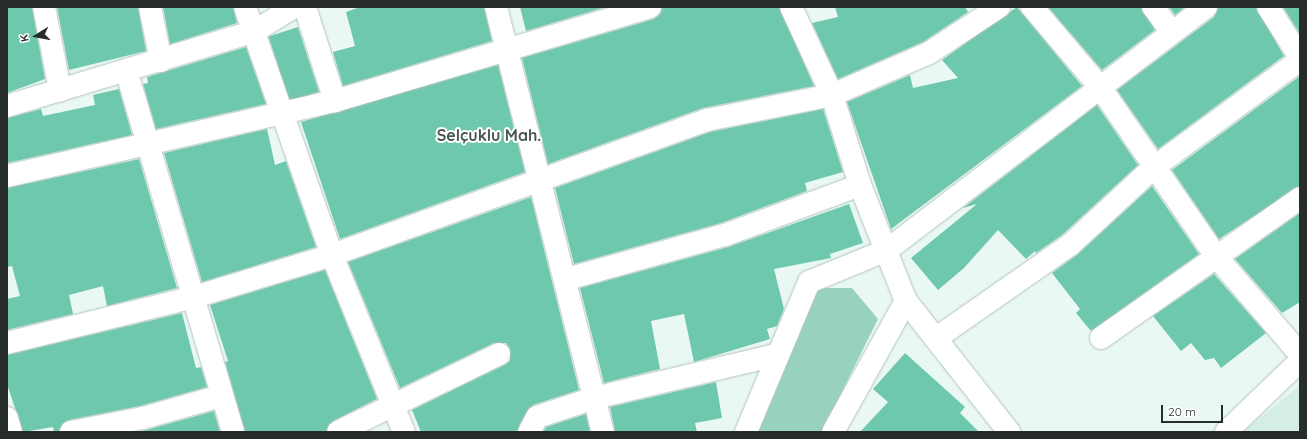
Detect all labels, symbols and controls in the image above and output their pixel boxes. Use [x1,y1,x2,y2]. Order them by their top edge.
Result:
north arrow [16,16,56,56]
text: K [17,33,32,43]
district label: Selçuklu Mah. [437,125,541,145]
scale bar [1163,397,1225,423]
text: 20 m [1168,404,1196,419]

